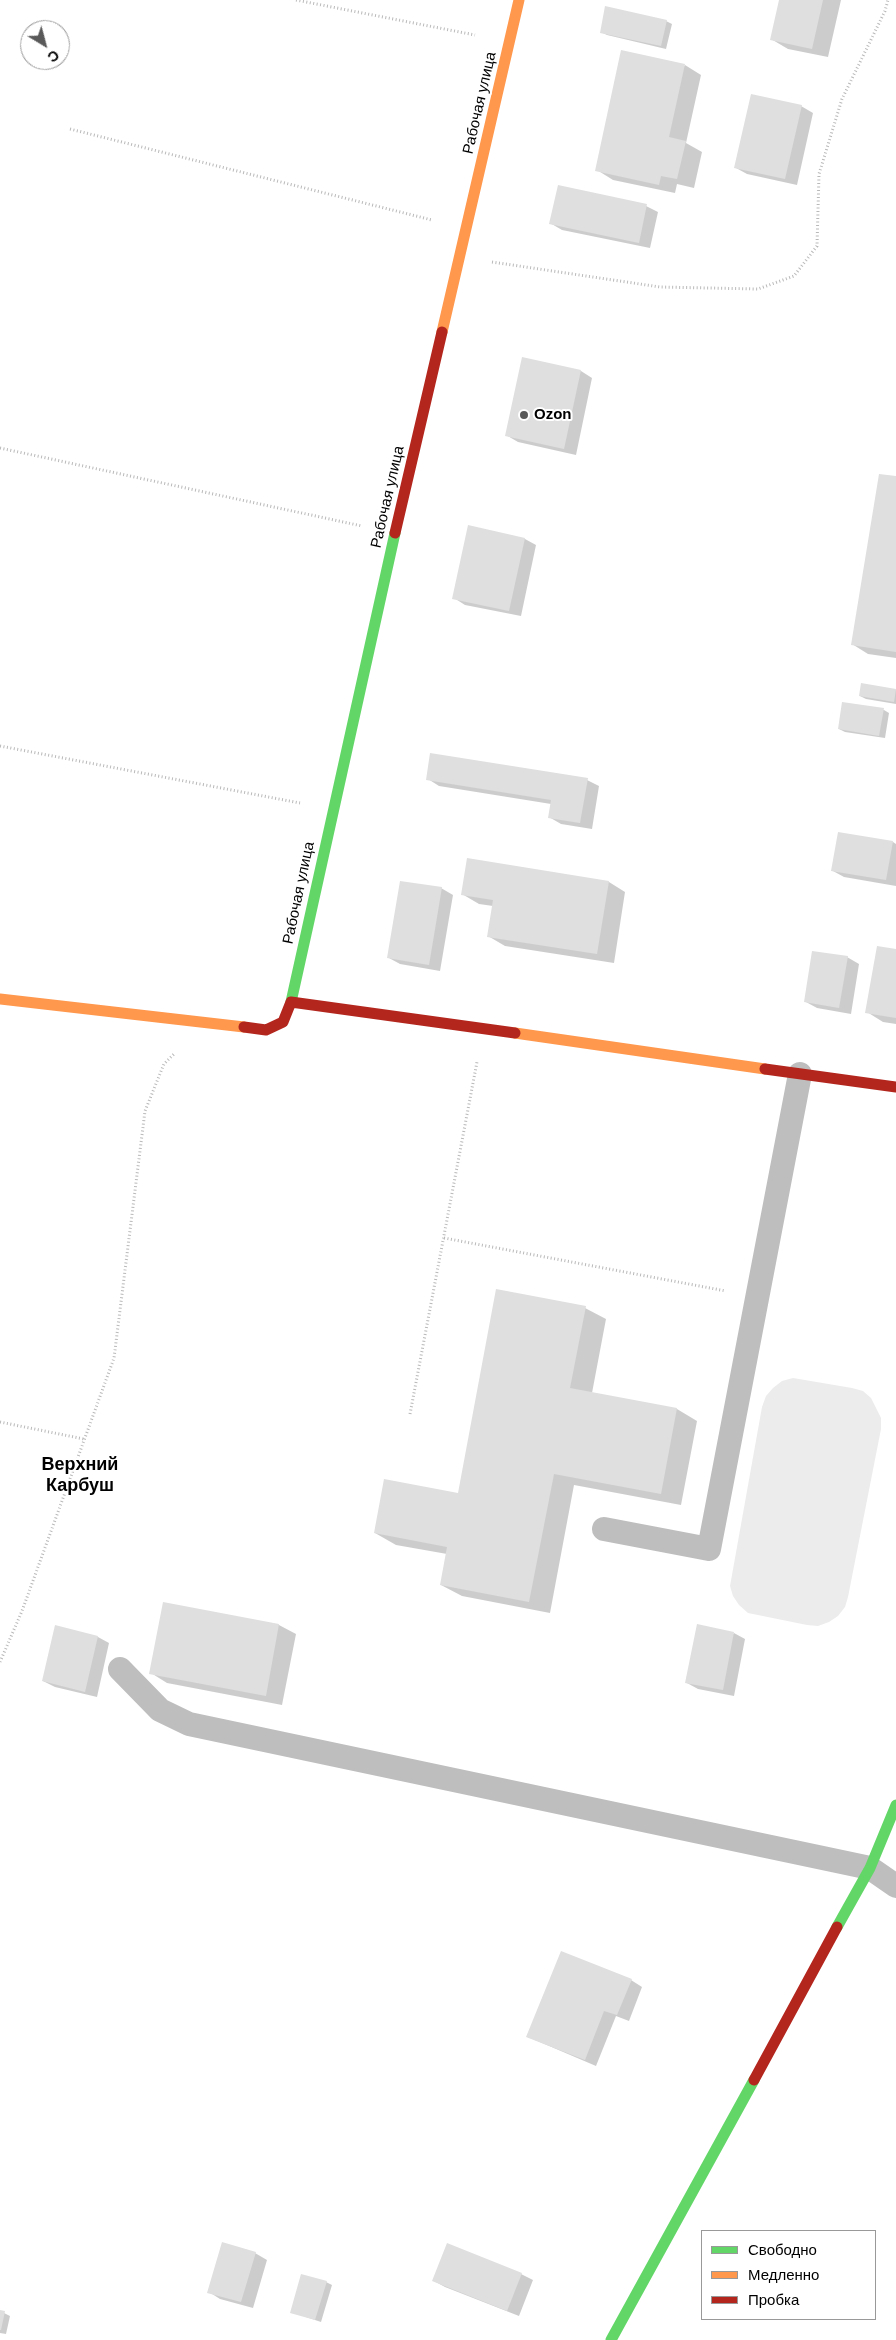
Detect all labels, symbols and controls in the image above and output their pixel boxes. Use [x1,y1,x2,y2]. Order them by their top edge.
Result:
north arrow [20,20,70,70]
text: С [45,47,62,66]
street label: Рабочая улица [460,50,500,156]
place label: Ozon [534,406,571,424]
marker: Ozon [518,409,530,421]
street label: Рабочая улица [368,444,408,550]
street label: Рабочая улица [279,840,319,946]
district label: Верхний Карбуш [42,1454,118,1496]
legend [701,2230,876,2320]
text: Свободно [748,2241,817,2258]
text: Медленно [748,2266,819,2283]
text: Пробка [748,2291,799,2308]

